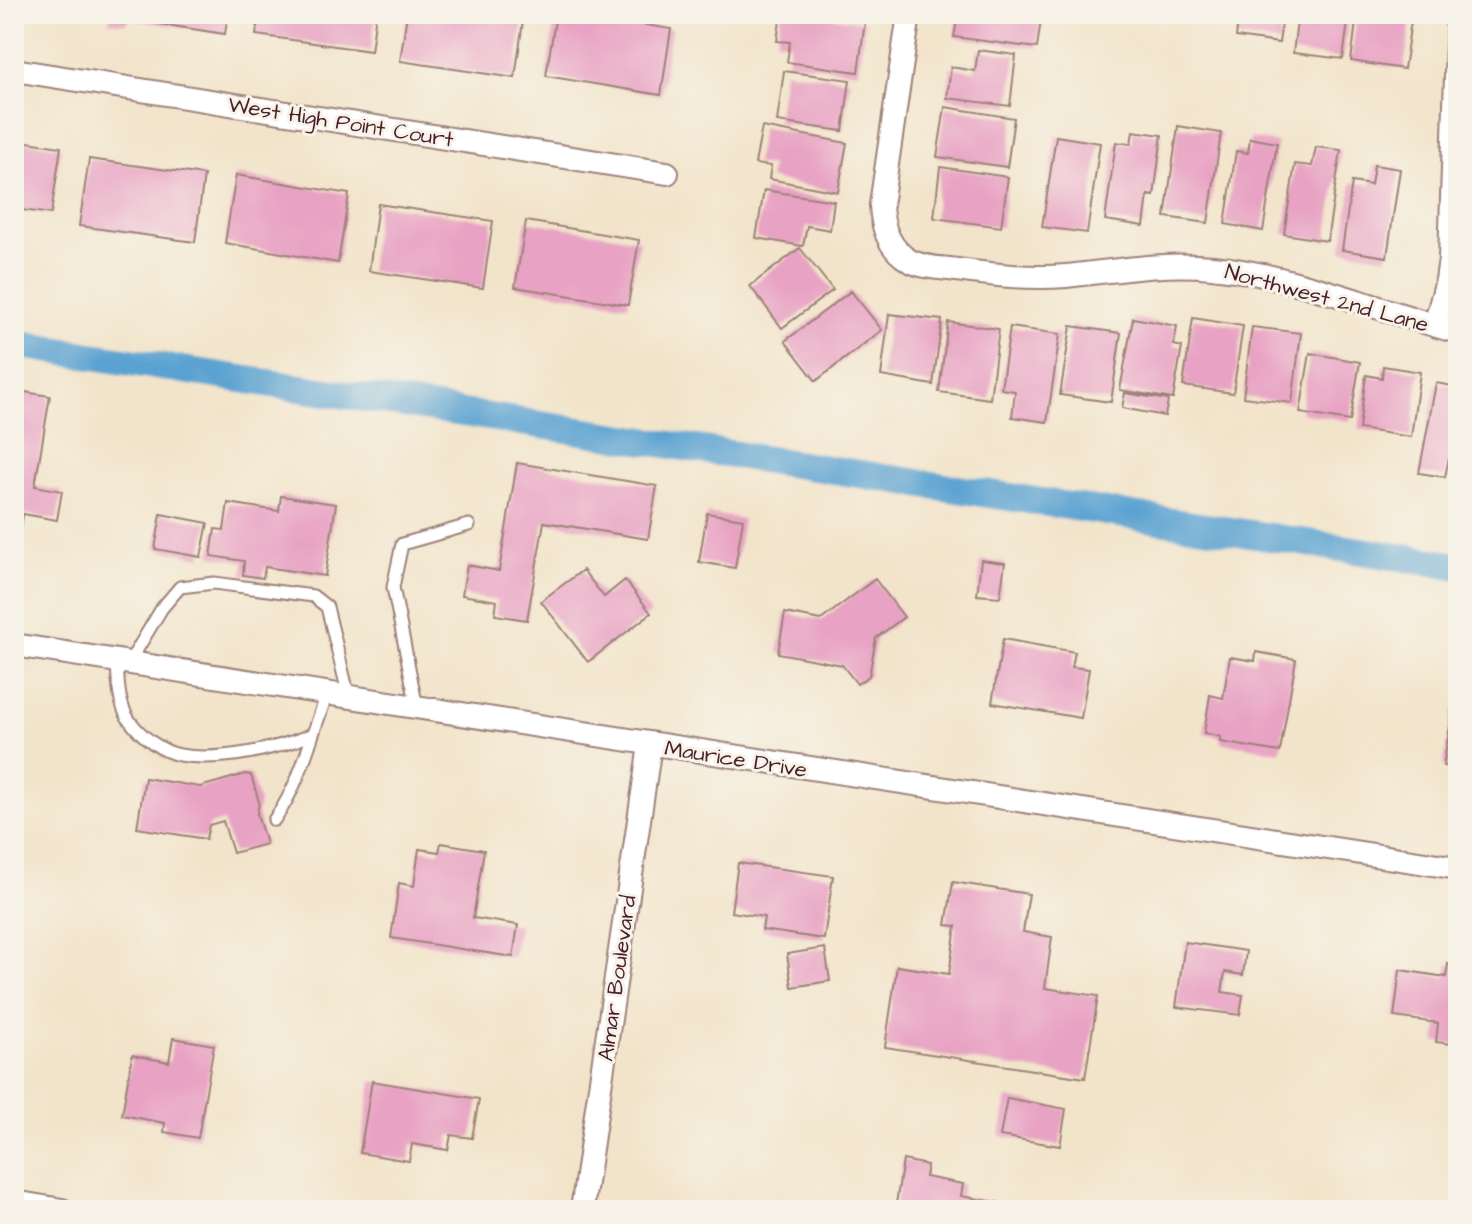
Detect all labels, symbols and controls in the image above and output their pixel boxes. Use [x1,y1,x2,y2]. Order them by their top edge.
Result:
street label: West High Point Court [226,89,456,157]
street label: Northwest 2nd Lane [1221,256,1432,341]
street label: Maurice Drive [662,733,809,786]
street label: Almar Boulevard [590,893,644,1063]

